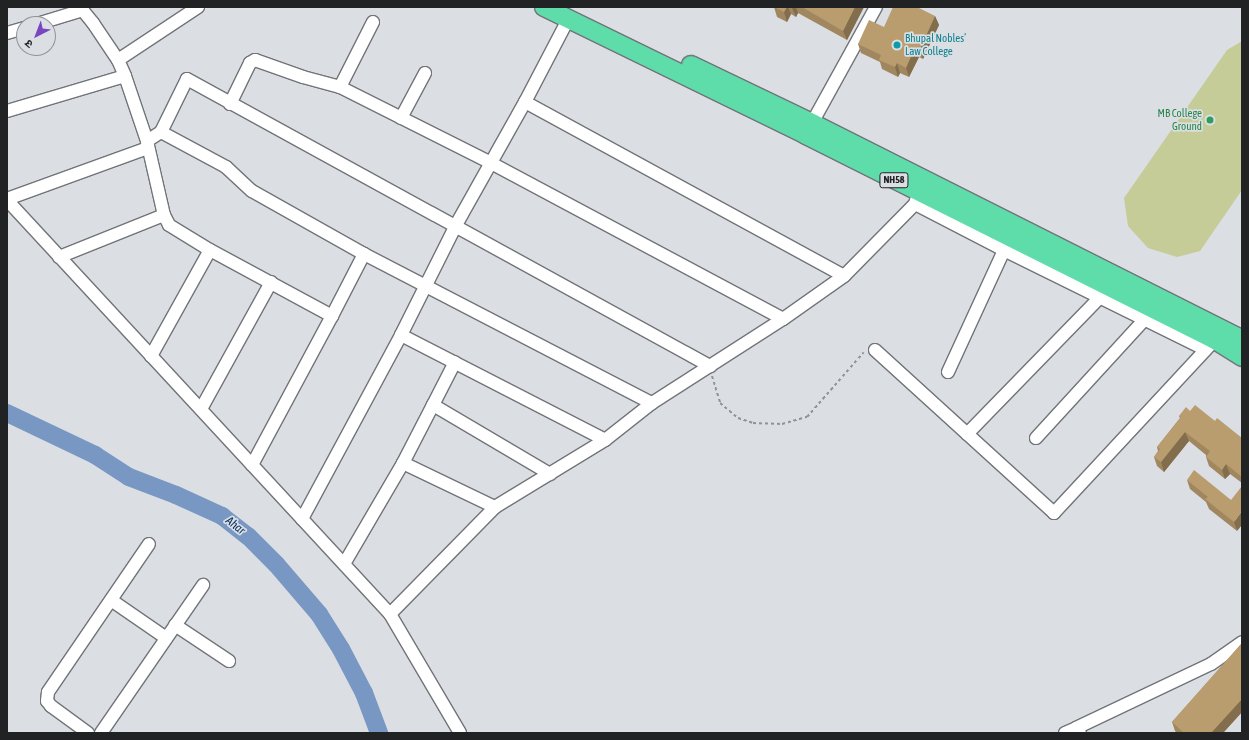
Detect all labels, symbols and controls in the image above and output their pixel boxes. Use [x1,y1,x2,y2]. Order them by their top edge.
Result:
north arrow [16,16,56,56]
place label: Bhupal Nobles’ Law College [905,32,966,58]
text: उ [22,38,35,51]
marker: Bhupal Nobles’ Law College [892,40,902,50]
place label: MB College Ground [1158,107,1202,133]
marker: MB College Ground [1205,115,1215,125]
road number: NH58 [879,172,909,188]
water label: Ahar [222,514,248,538]

